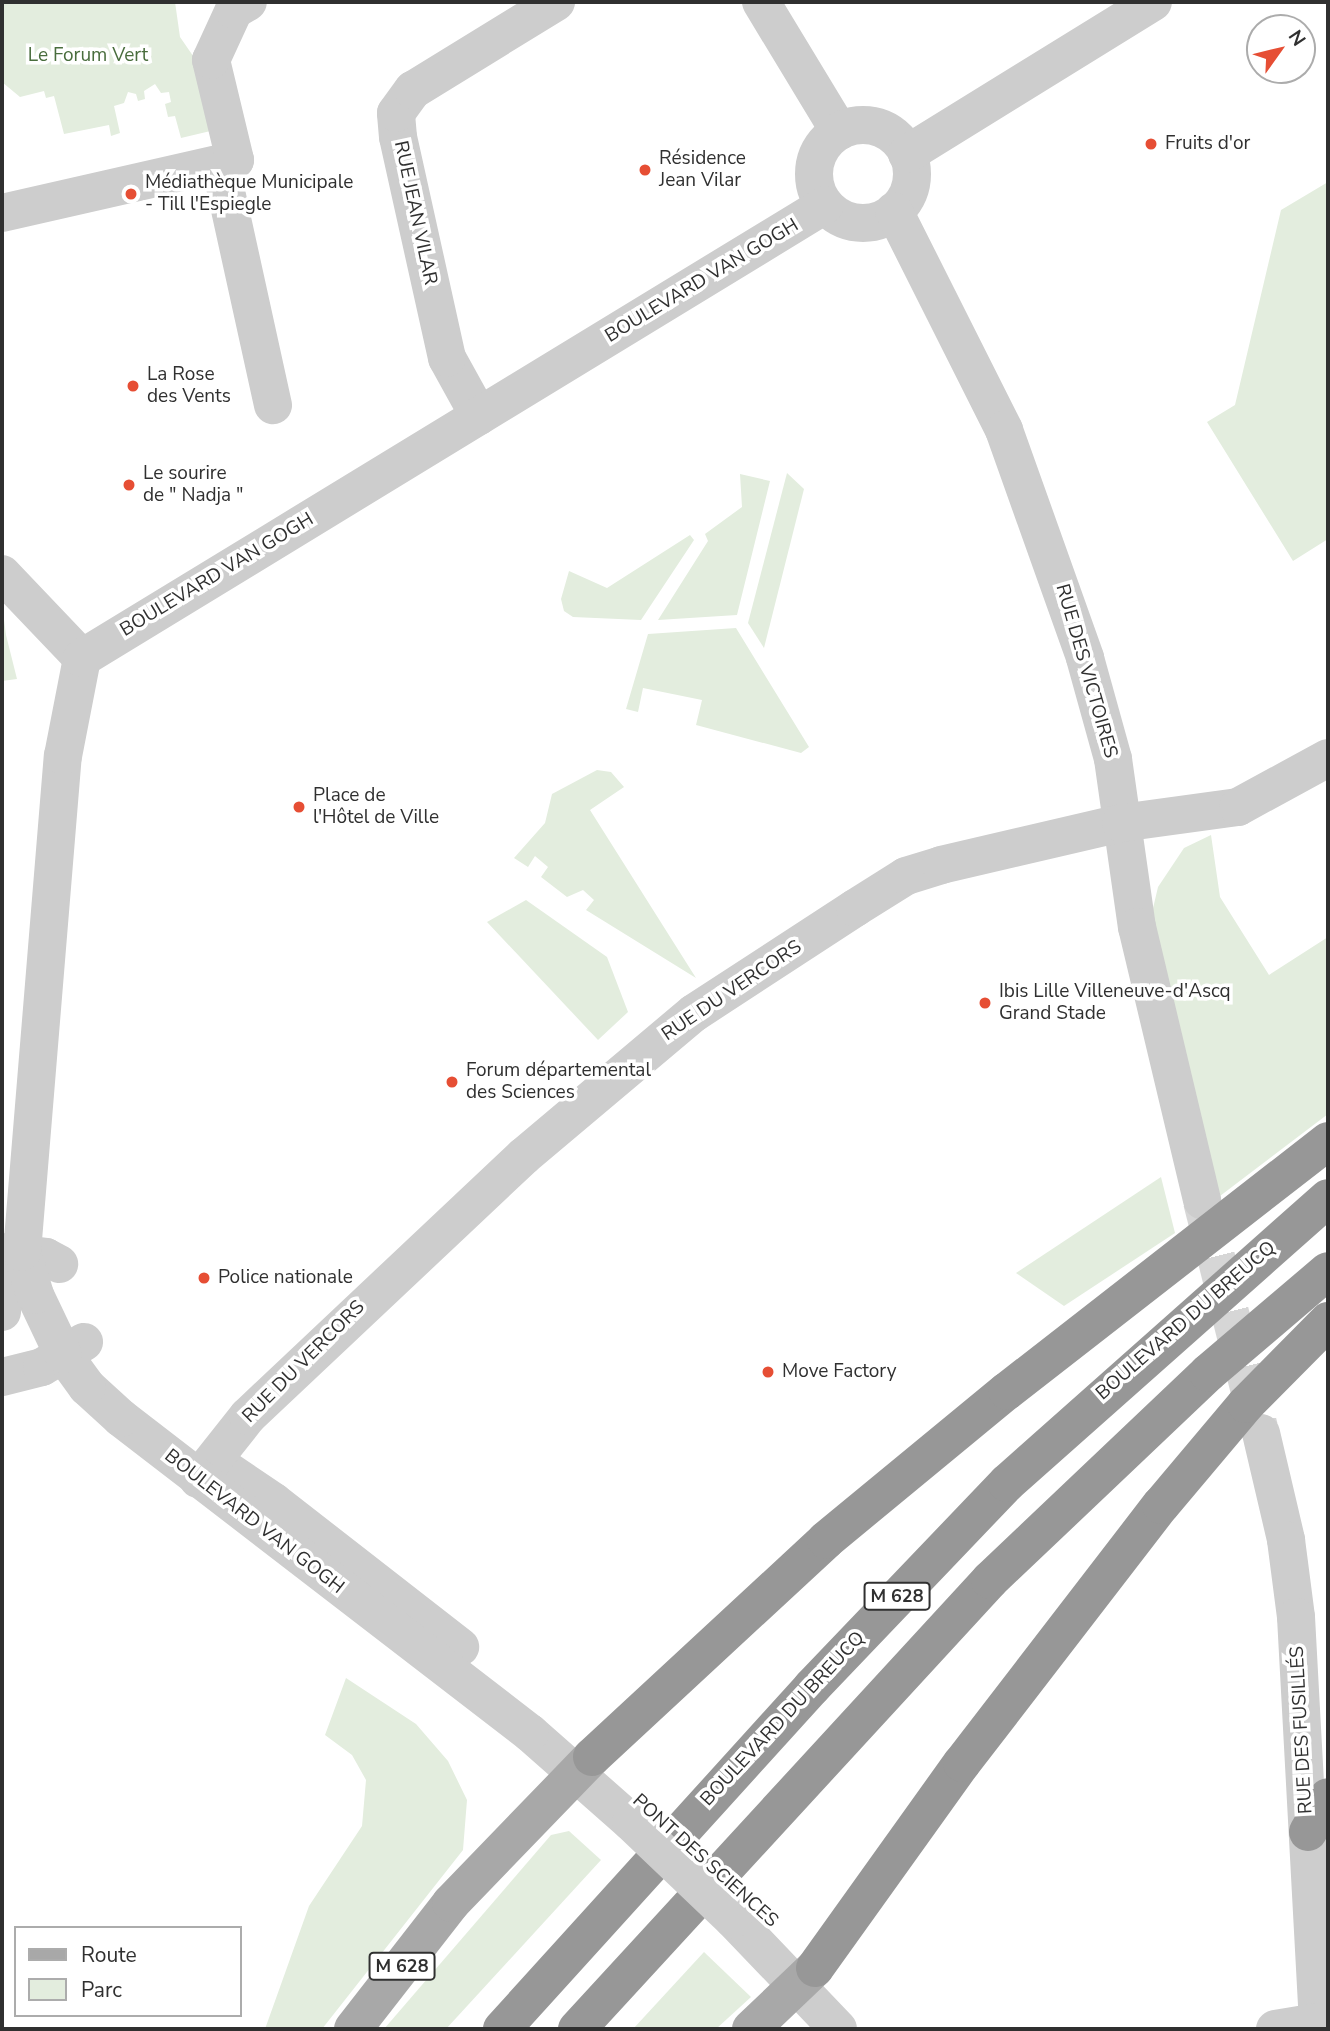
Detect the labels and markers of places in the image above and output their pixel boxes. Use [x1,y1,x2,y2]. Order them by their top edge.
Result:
place label: Fruits d'or [1165,133,1250,155]
marker: Fruits d'or [1143,136,1159,152]
place label: Résidence Jean Vilar [659,148,746,192]
marker: Résidence Jean Vilar [637,162,653,178]
place label: Médiathèque Municipale - Till l'Espiegle [145,172,353,216]
marker: Médiathèque Municipale - Till l'Espiegle [123,186,139,202]
place label: La Rose des Vents [147,364,231,408]
marker: La Rose des Vents [125,378,141,394]
place label: Le sourire de " Nadja " [143,463,243,507]
marker: Le sourire de " Nadja " [121,477,137,493]
place label: Place de l'Hôtel de Ville [313,785,439,829]
marker: Place de l'Hôtel de Ville [291,799,307,815]
place label: Ibis Lille Villeneuve-d'Ascq Grand Stade [999,981,1231,1025]
marker: Ibis Lille Villeneuve-d'Ascq Grand Stade [977,995,993,1011]
place label: Forum départemental des Sciences [466,1060,651,1104]
marker: Forum départemental des Sciences [444,1074,460,1090]
place label: Police nationale [218,1267,353,1289]
marker: Police nationale [196,1270,212,1286]
place label: Move Factory [782,1361,896,1383]
marker: Move Factory [760,1364,776,1380]

